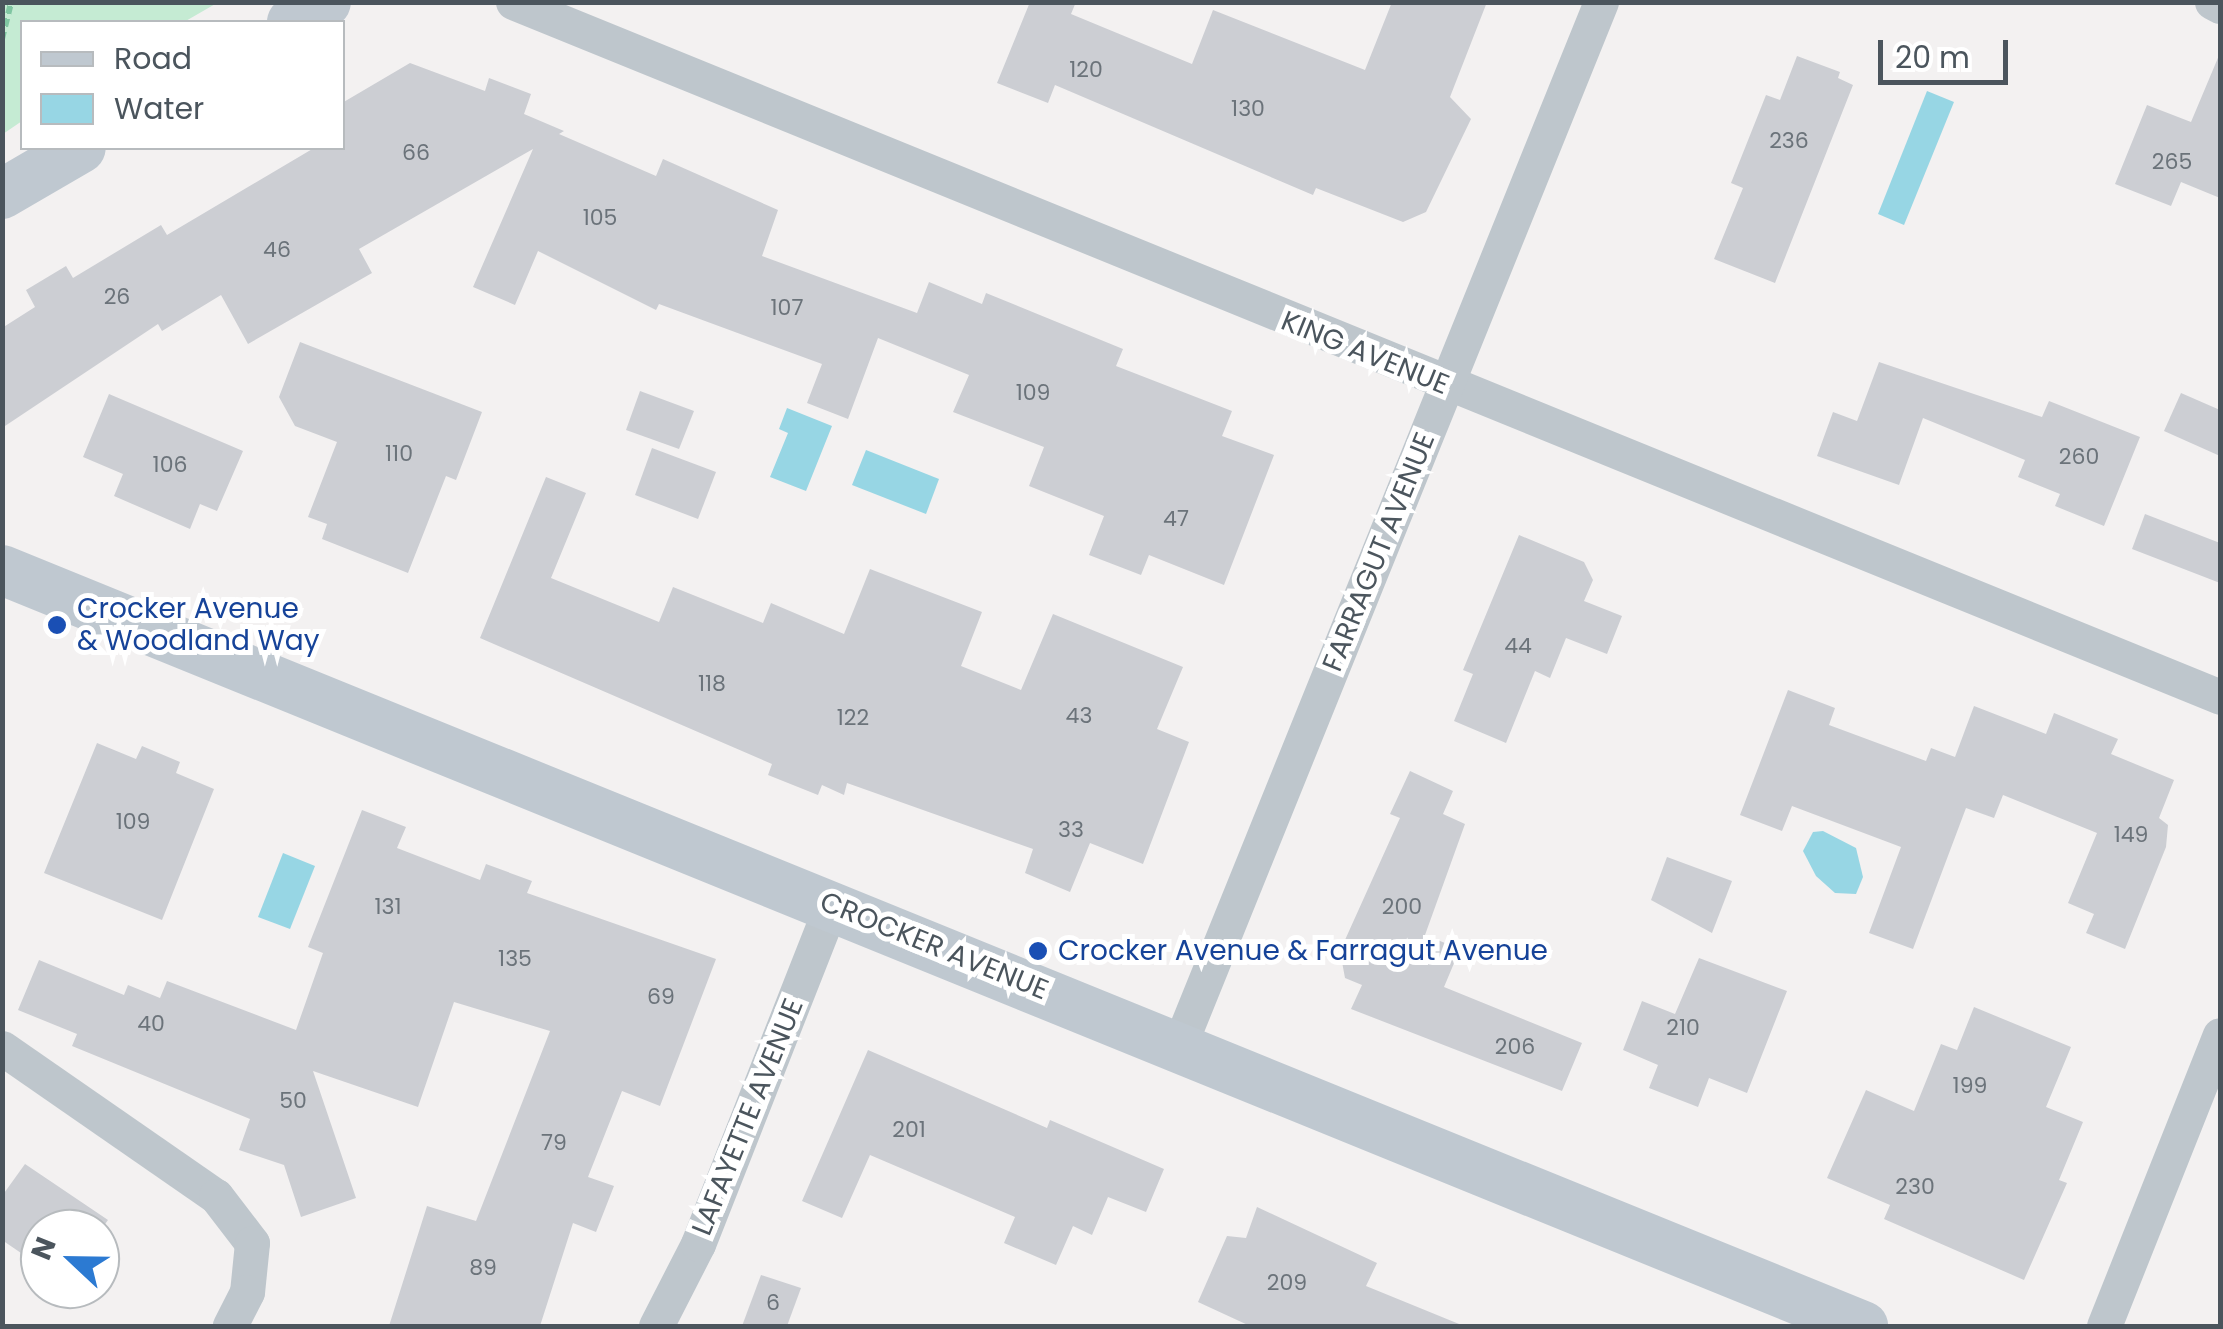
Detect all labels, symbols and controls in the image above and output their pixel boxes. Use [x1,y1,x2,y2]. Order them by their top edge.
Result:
legend [20,20,345,150]
scale bar [1883,20,2013,82]
text: 20 m [1895,36,1970,79]
text: Road [114,37,192,80]
house number: 120 [1069,57,1103,83]
text: Water [114,87,204,130]
house number: 130 [1231,96,1265,122]
house number: 236 [1769,128,1809,154]
house number: 66 [402,140,430,166]
house number: 265 [2152,149,2192,175]
house number: 105 [583,205,617,231]
house number: 46 [263,237,291,263]
house number: 26 [104,284,130,310]
house number: 107 [771,295,803,321]
street label: KING AVENUE [1276,304,1454,402]
house number: 109 [1016,380,1050,406]
street label: FARRAGUT AVENUE [1316,428,1442,676]
house number: 110 [385,441,413,467]
house number: 260 [2059,444,2099,470]
house number: 106 [153,452,187,478]
house number: 47 [1163,506,1189,532]
place label: Crocker Avenue & Woodland Way [77,592,319,658]
marker: Crocker Avenue & Woodland Way [46,614,68,636]
house number: 44 [1504,633,1532,659]
house number: 118 [698,671,726,697]
house number: 43 [1066,703,1092,729]
house number: 122 [837,705,869,731]
house number: 109 [116,809,150,835]
house number: 33 [1058,817,1084,843]
house number: 149 [2114,822,2148,848]
street label: CROCKER AVENUE [815,885,1053,1007]
house number: 131 [374,894,402,920]
house number: 200 [1382,894,1422,920]
place label: Crocker Avenue & Farragut Avenue [1058,934,1548,968]
marker: Crocker Avenue & Farragut Avenue [1027,940,1049,962]
house number: 135 [498,946,532,972]
house number: 69 [647,984,675,1010]
street label: LAFAYETTE AVENUE [685,994,811,1240]
house number: 40 [137,1011,165,1037]
house number: 210 [1666,1015,1700,1041]
house number: 206 [1495,1034,1535,1060]
house number: 199 [1953,1073,1987,1099]
house number: 50 [279,1088,307,1114]
house number: 201 [892,1117,926,1143]
house number: 79 [541,1130,567,1156]
house number: 230 [1895,1174,1935,1200]
north arrow [20,1209,120,1309]
text: N [22,1231,66,1265]
house number: 89 [469,1255,497,1281]
house number: 209 [1267,1270,1307,1296]
house number: 6 [766,1290,780,1316]

